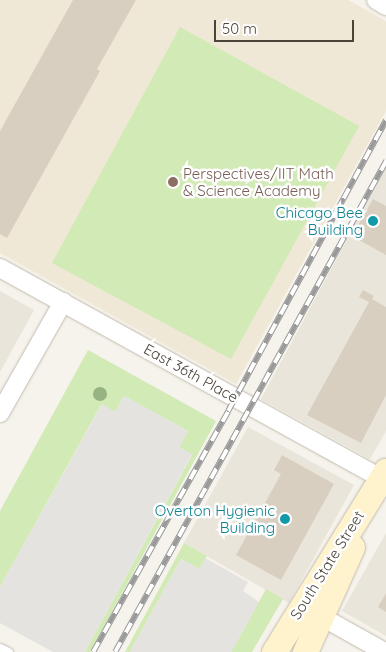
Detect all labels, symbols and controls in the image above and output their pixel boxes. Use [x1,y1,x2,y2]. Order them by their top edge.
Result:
scale bar [216,10,356,42]
text: 50 m [222,19,257,38]
place label: Perspectives/IIT Math & Science Academy [183,164,334,199]
marker: Perspectives/IIT Math & Science Academy [167,176,179,188]
place label: Chicago Bee Building [276,203,363,238]
marker: Chicago Bee Building [367,215,379,227]
street label: East 36th Place [141,340,241,406]
place label: Overton Hygienic Building [155,501,275,536]
street label: South State Street [286,507,368,623]
marker: Overton Hygienic Building [279,513,291,525]

